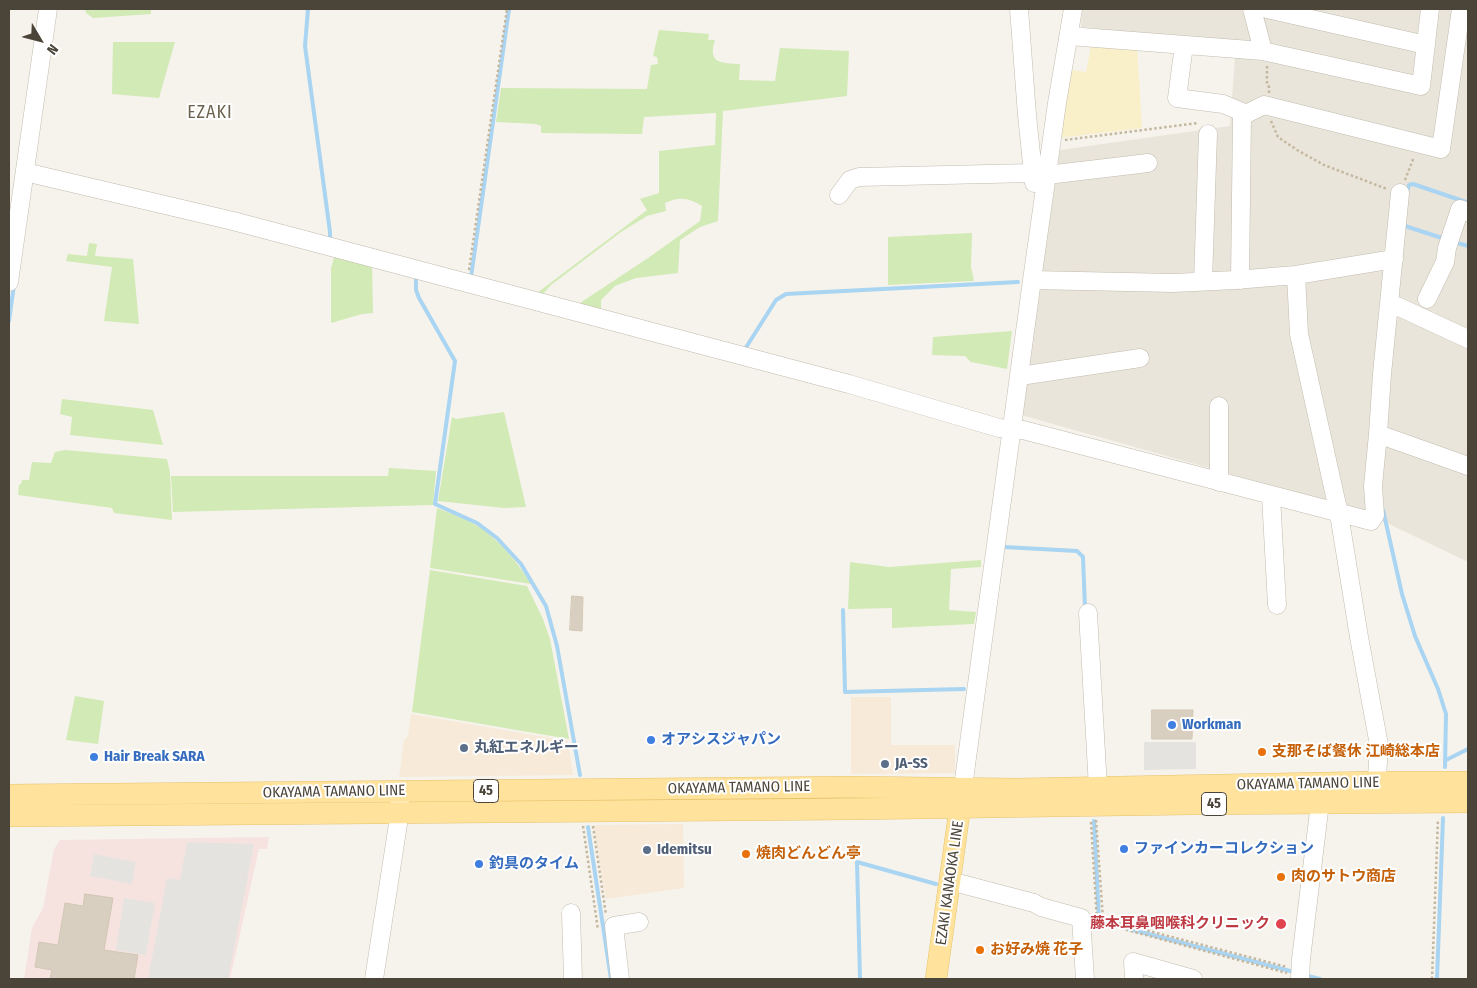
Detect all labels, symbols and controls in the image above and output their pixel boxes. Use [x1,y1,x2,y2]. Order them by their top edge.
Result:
north arrow [15,15,65,65]
text: N [43,41,62,58]
district label: EZAKI [187,102,233,124]
place label: Workman [1182,716,1241,734]
marker: Workman [1166,719,1178,731]
place label: オアシスジャパン [661,731,781,749]
marker: オアシスジャパン [645,734,657,746]
place label: 丸紅エネルギー [474,739,579,757]
marker: 丸紅エネルギー [458,742,470,754]
place label: 支那そば餐休 江崎総本店 [1272,743,1440,761]
marker: 支那そば餐休 江崎総本店 [1256,746,1268,758]
place label: Hair Break SARA [104,748,205,766]
marker: Hair Break SARA [88,751,100,763]
place label: JA-SS [895,755,928,773]
marker: JA-SS [879,758,891,770]
street label: OKAYAMA TAMANO LINE [1237,774,1379,794]
street label: OKAYAMA TAMANO LINE [668,778,810,798]
road number: 45 [474,779,498,802]
street label: OKAYAMA TAMANO LINE [263,782,405,802]
road number: 45 [1202,792,1226,816]
street label: EZAKI KANAOKA LINE [932,820,968,946]
place label: ファインカーコレクション [1134,840,1314,858]
place label: Idemitsu [657,841,712,859]
marker: ファインカーコレクション [1118,843,1130,855]
marker: Idemitsu [641,844,653,856]
place label: 焼肉どんどん亭 [756,845,861,863]
marker: 焼肉どんどん亭 [740,848,752,860]
place label: 釣具のタイム [489,855,579,873]
marker: 釣具のタイム [473,858,485,870]
place label: 肉のサトウ商店 [1291,868,1396,886]
marker: 肉のサトウ商店 [1275,871,1287,883]
place label: 藤本耳鼻咽喉科クリニック [1090,915,1270,933]
marker: 藤本耳鼻咽喉科クリニック [1274,917,1288,931]
place label: お好み焼 花子 [990,941,1083,959]
marker: お好み焼 花子 [974,944,986,956]

